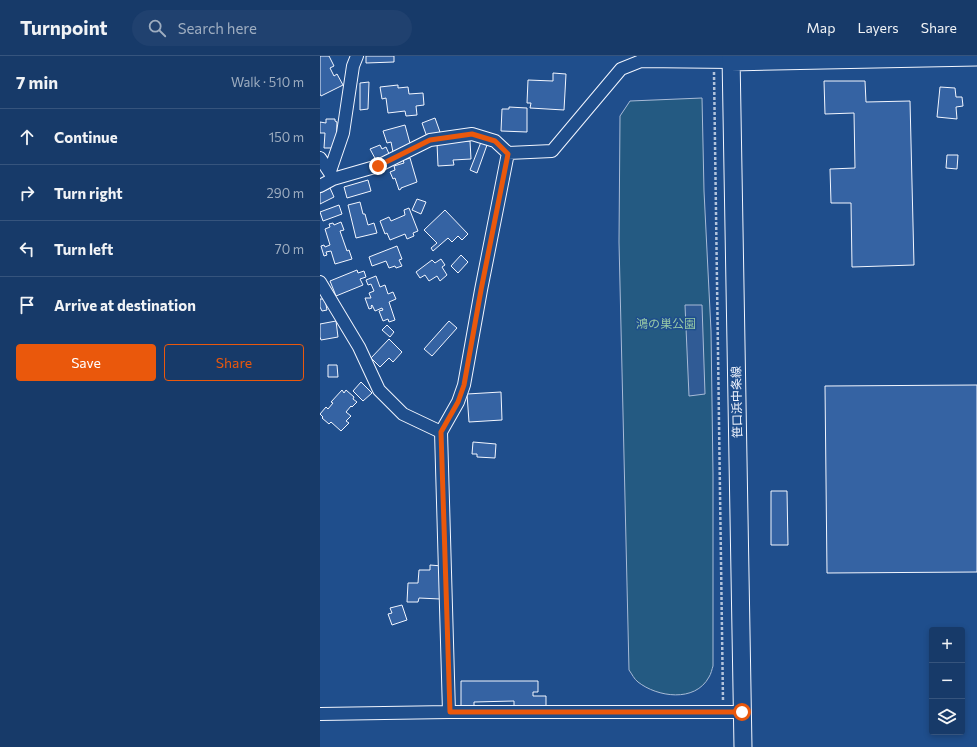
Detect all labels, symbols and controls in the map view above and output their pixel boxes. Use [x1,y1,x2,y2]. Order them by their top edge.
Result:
search box [132,10,412,46]
text: Turnpoint [20,16,108,39]
icon: search [146,17,168,39]
text: Search here [178,19,257,37]
text: Map [807,19,835,36]
text: Layers [857,19,899,36]
text: Share [921,19,957,36]
text: 7 min [16,72,58,93]
text: Walk · 510 m [231,74,304,90]
icon: ahead [16,126,38,148]
text: Continue [54,128,118,146]
text: 150 m [269,129,304,145]
route end [369,157,387,175]
icon: right [16,182,38,204]
text: Turn right [54,184,123,202]
text: 290 m [267,185,304,201]
icon: left [16,238,38,260]
text: Turn left [54,240,113,258]
text: 70 m [275,241,304,257]
icon: arrive [16,294,38,316]
text: Arrive at destination [54,296,196,314]
park label: 鴻の巣公園 [636,316,696,330]
button: Save [16,344,156,381]
button: Share [164,344,304,381]
street label: 笹口浜中条線 [728,366,744,438]
map controls [929,627,965,735]
button: + [929,627,965,663]
button: − [929,663,965,699]
button: layers [929,699,965,735]
route start [733,703,751,721]

